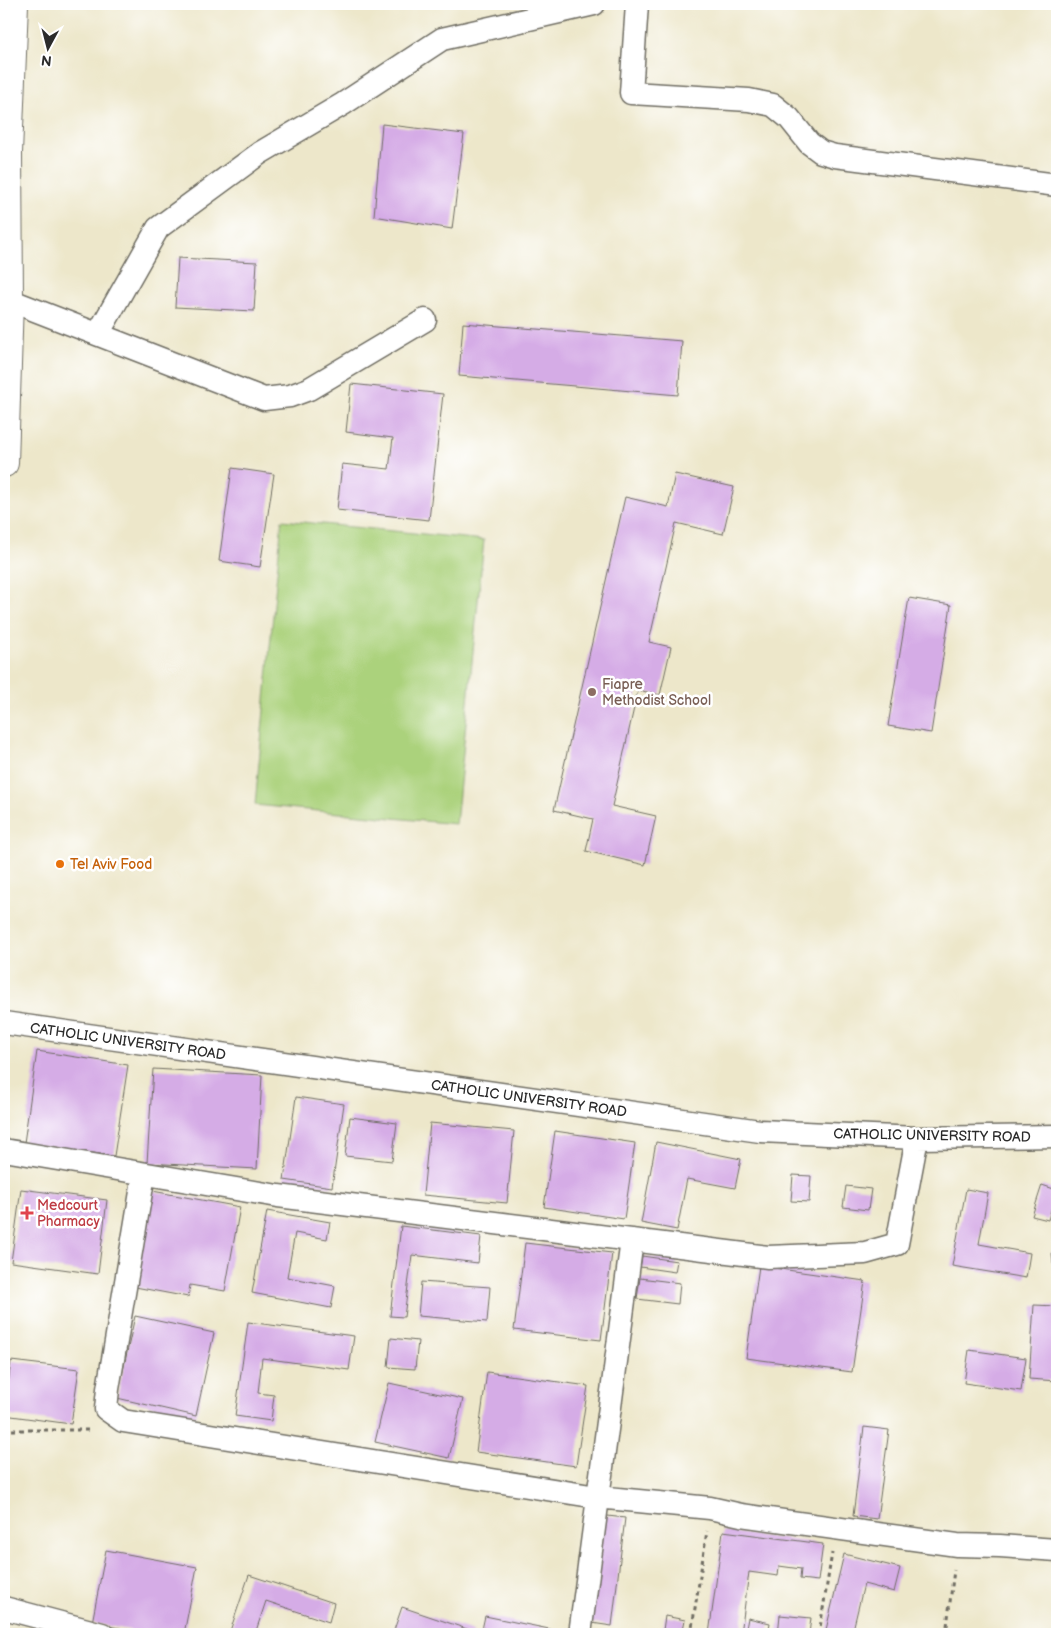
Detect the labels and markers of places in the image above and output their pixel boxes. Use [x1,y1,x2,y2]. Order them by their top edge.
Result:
place label: Fiapre Methodist School [602,676,711,709]
marker: Fiapre Methodist School [586,686,598,698]
place label: Tel Aviv Food [70,856,152,873]
marker: Tel Aviv Food [54,858,66,870]
place label: Medcourt Pharmacy [37,1197,100,1230]
marker: Medcourt Pharmacy [21,1207,33,1219]

